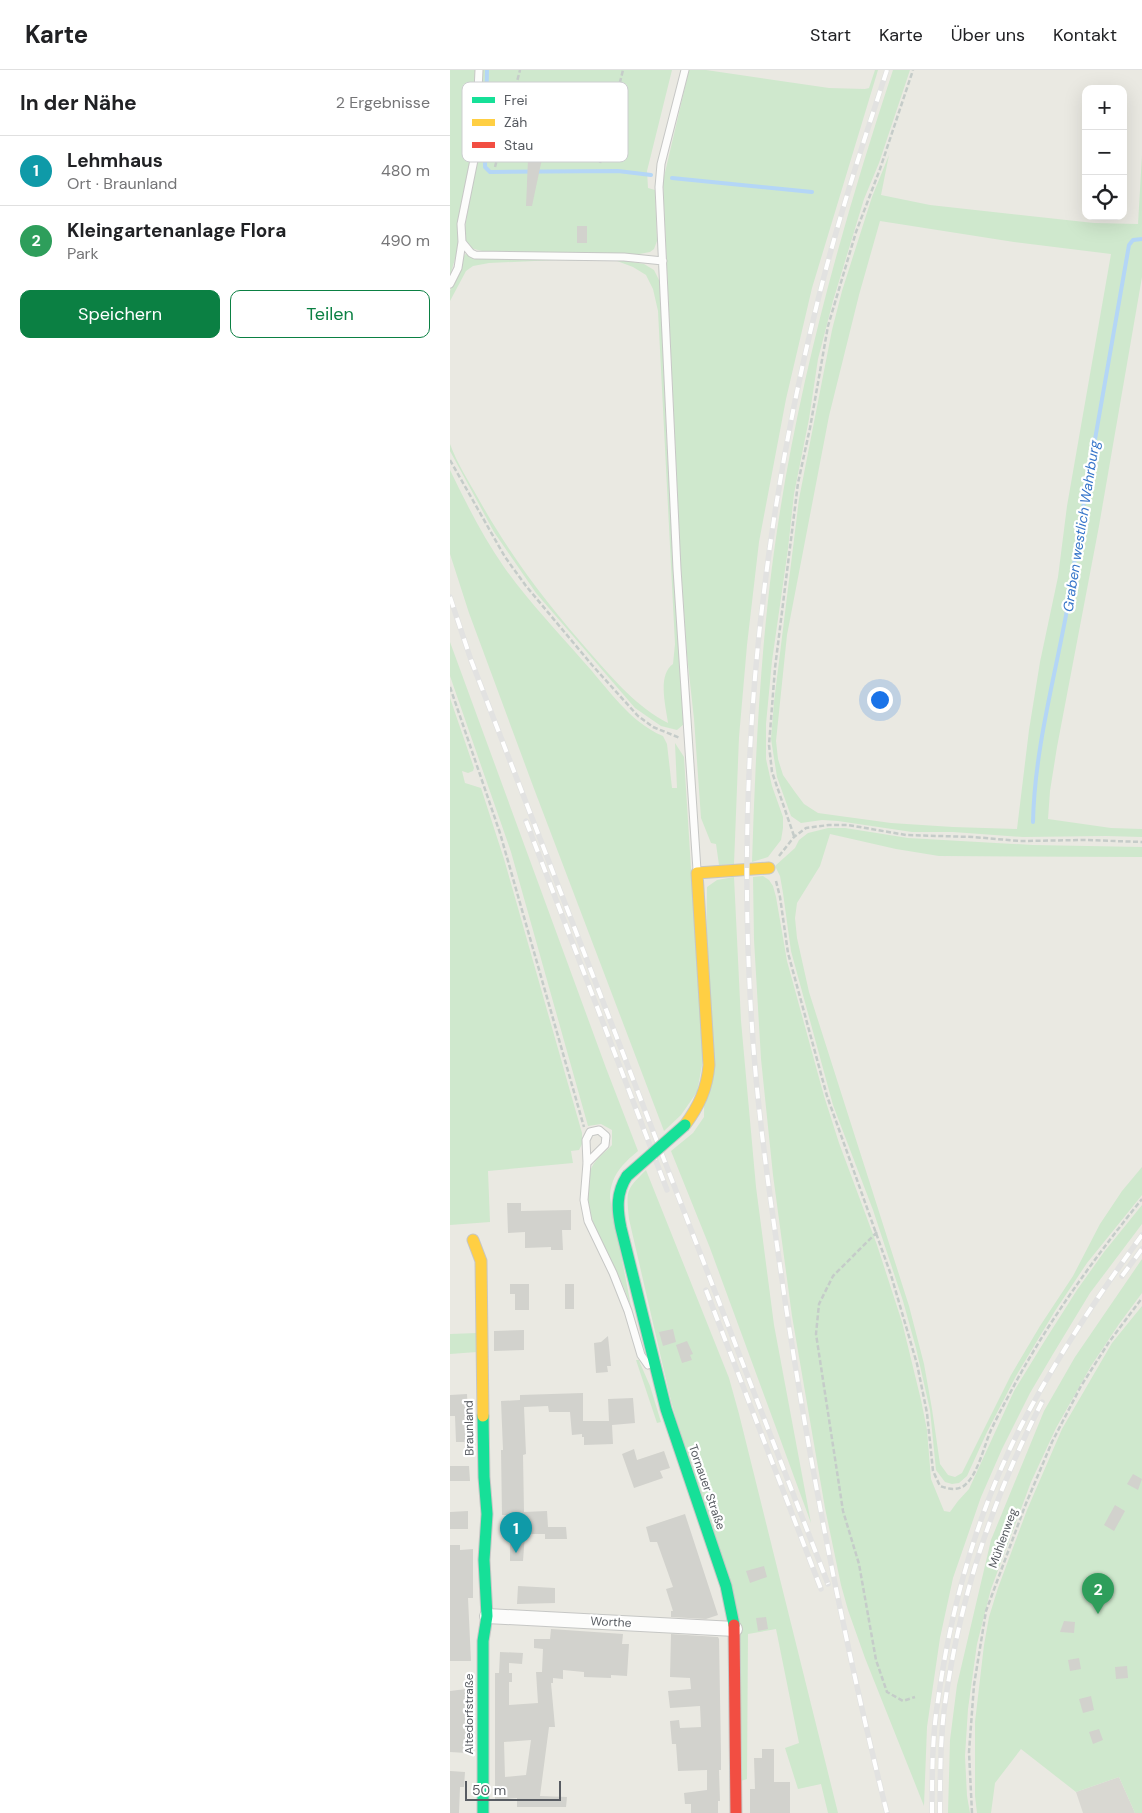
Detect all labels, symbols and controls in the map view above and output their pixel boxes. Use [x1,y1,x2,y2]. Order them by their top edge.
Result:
text: Karte [25,19,88,50]
text: Start [810,23,851,47]
text: Karte [879,23,923,47]
text: Über uns [951,23,1025,47]
text: Kontakt [1053,23,1117,47]
legend [462,82,628,162]
map controls [1082,85,1127,220]
button: + [1082,85,1127,130]
text: In der Nähe [20,89,137,117]
text: Frei [504,91,528,109]
text: 2 Ergebnisse [336,92,430,113]
text: Zäh [504,113,527,131]
button: − [1082,130,1127,175]
text: Stau [504,136,533,154]
text: Lehmhaus [67,148,163,173]
text: 1 [33,160,39,181]
text: 480 m [381,160,430,181]
text: Ort · Braunland [67,173,177,194]
button: locate [1082,175,1127,220]
text: Kleingartenanlage Flora [67,218,286,243]
text: 2 [31,230,41,251]
text: 490 m [381,230,430,251]
text: Park [67,243,99,264]
button: Speichern [20,290,220,338]
button: Teilen [230,290,430,338]
water label: Graben westlich Wahrburg [1059,439,1103,613]
your location [867,687,893,713]
street label: Braunland [461,1400,477,1456]
street label: Tornauer Straße [685,1442,729,1532]
street label: Mühlenweg [985,1506,1021,1570]
pin: 1 [500,1512,532,1553]
pin: 2 [1082,1573,1114,1614]
street label: Worthe [590,1613,632,1631]
street label: Altedorfstraße [461,1673,477,1754]
scale bar [465,1778,561,1801]
text: 50 m [472,1781,506,1799]

